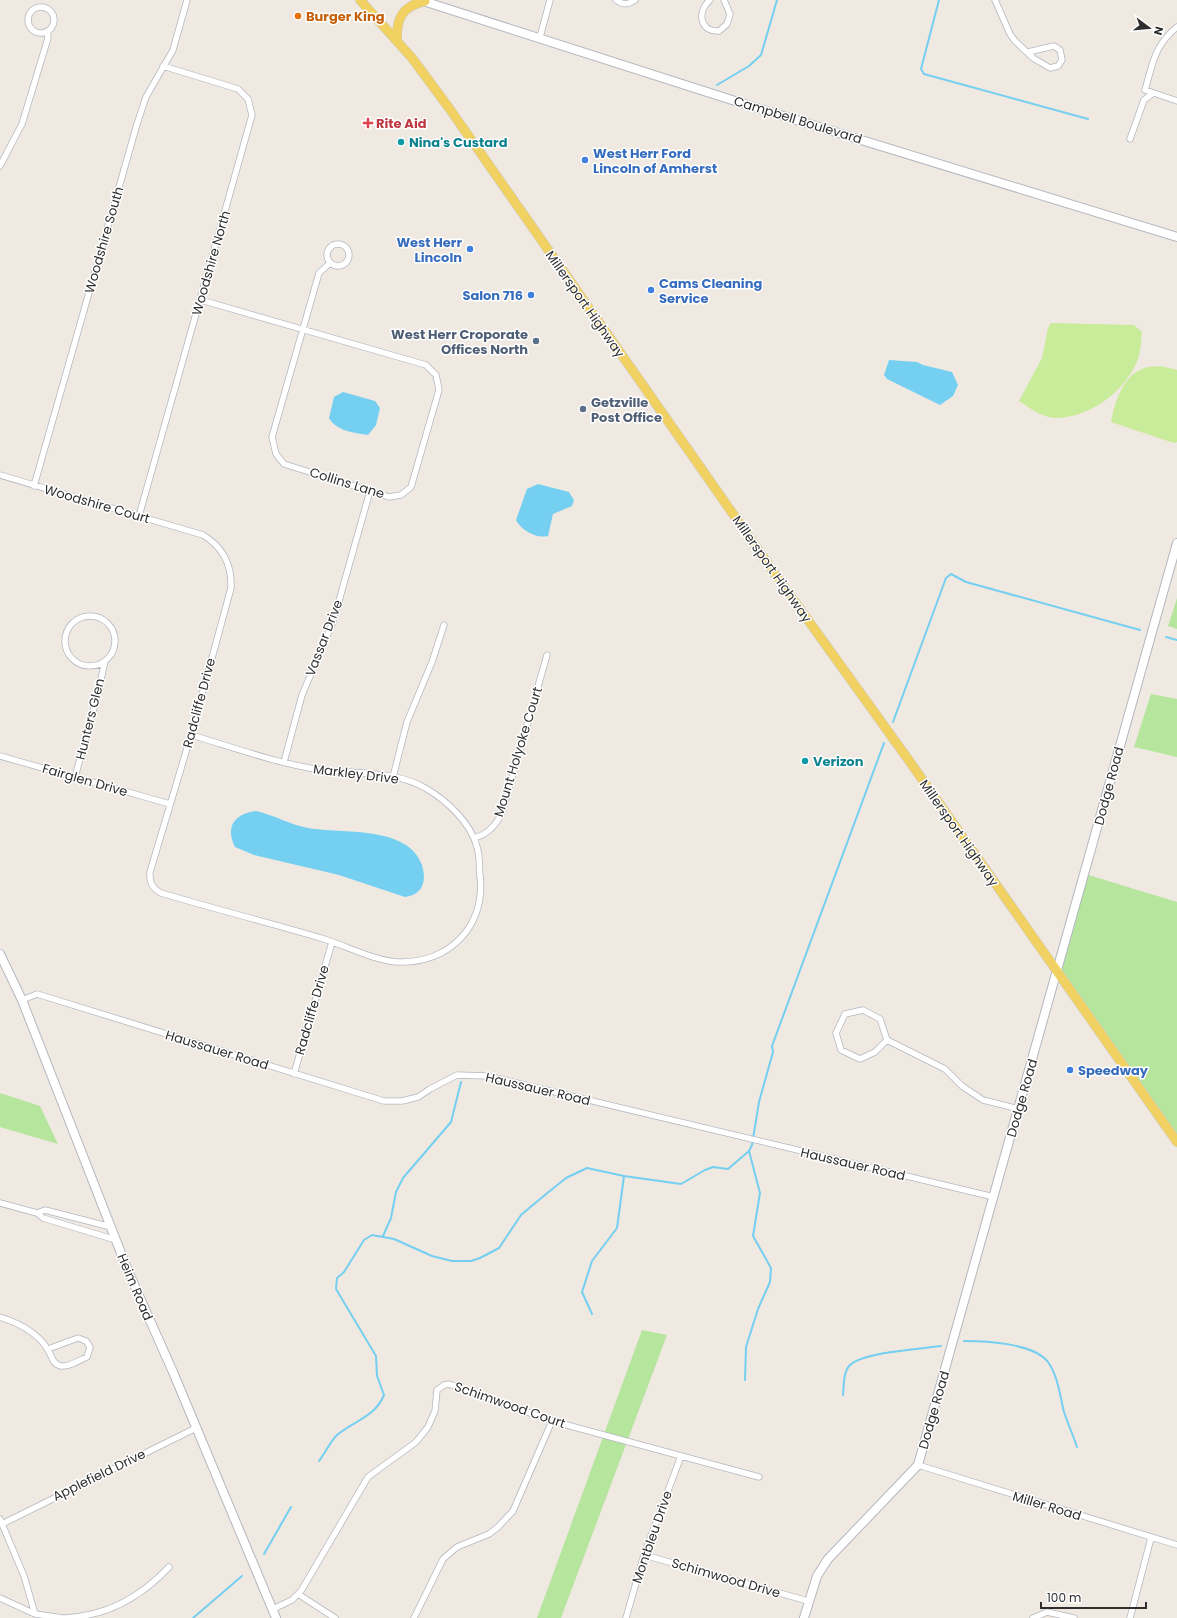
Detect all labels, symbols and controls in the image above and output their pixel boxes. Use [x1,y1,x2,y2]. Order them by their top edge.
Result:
place label: Burger King [306,7,385,26]
north arrow [1129,8,1169,48]
marker: Burger King [293,11,303,21]
text: N [1150,25,1167,37]
street label: Campbell Boulevard [731,91,865,149]
place label: Rite Aid [376,114,427,133]
marker: Rite Aid [363,118,373,128]
place label: Nina's Custard [409,133,508,152]
marker: Nina's Custard [396,137,406,147]
place label: West Herr Ford Lincoln of Amherst [593,144,717,178]
marker: West Herr Ford Lincoln of Amherst [580,155,590,165]
street label: Woodshire South [80,184,128,296]
street label: Woodshire North [187,208,235,318]
place label: West Herr Lincoln [396,233,462,267]
marker: West Herr Lincoln [465,244,475,254]
street label: Millersport Highway [541,247,630,362]
place label: Cams Cleaning Service [659,274,762,308]
marker: Cams Cleaning Service [646,285,656,295]
place label: Salon 716 [462,286,523,305]
marker: Salon 716 [526,290,536,300]
place label: West Herr Croporate Offices North [391,325,528,359]
marker: West Herr Croporate Offices North [531,336,541,346]
place label: Getzville Post Office [591,393,662,427]
marker: Getzville Post Office [578,404,588,414]
street label: Collins Lane [307,463,387,503]
street label: Woodshire Court [42,480,152,528]
street label: Millersport Highway [728,512,817,627]
street label: Vassar Drive [301,597,347,679]
street label: Radcliffe Drive [178,656,220,750]
street label: Hunters Glen [71,676,109,762]
street label: Mount Holyoke Court [489,684,547,819]
street label: Dodge Road [1089,745,1129,827]
place label: Verizon [813,752,864,771]
marker: Verizon [800,756,810,766]
street label: Fairglen Drive [40,759,130,801]
street label: Markley Drive [312,759,400,789]
street label: Millersport Highway [915,776,1004,891]
street label: Radcliffe Drive [290,963,334,1057]
street label: Haussauer Road [163,1025,271,1075]
street label: Dodge Road [1002,1057,1042,1139]
place label: Speedway [1078,1061,1149,1080]
marker: Speedway [1065,1065,1075,1075]
street label: Haussauer Road [484,1068,592,1110]
street label: Haussauer Road [799,1143,907,1185]
street label: Heim Road [112,1251,158,1323]
street label: Dodge Road [914,1369,954,1451]
street label: Schimwood Court [452,1377,568,1433]
street label: Applefield Drive [49,1444,149,1506]
street label: Miller Road [1010,1487,1084,1525]
street label: Montbleu Drive [627,1488,677,1586]
street label: Schimwood Drive [669,1553,783,1603]
scale bar [1041,1584,1146,1610]
text: 100 m [1047,1589,1081,1606]

